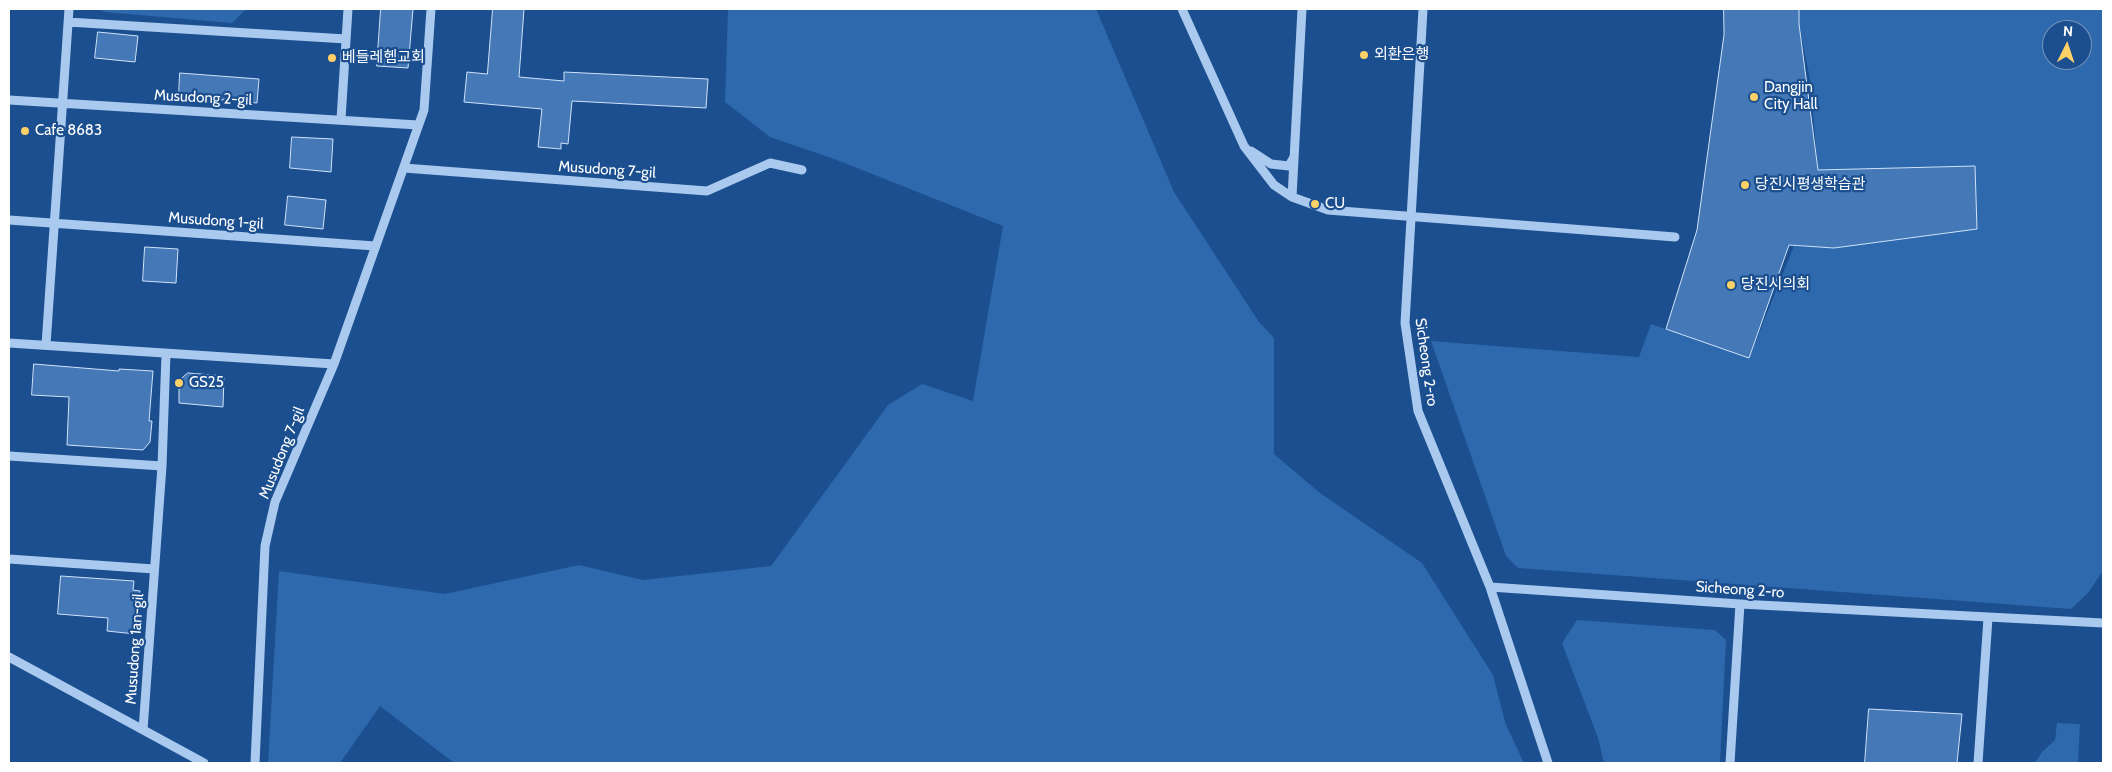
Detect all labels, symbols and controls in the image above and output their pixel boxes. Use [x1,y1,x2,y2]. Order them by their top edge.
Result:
north arrow [2042,20,2092,70]
text: N [2062,22,2074,40]
place label: 외환은행 [1374,46,1429,64]
place label: 베들레헴교회 [342,49,425,67]
marker: 외환은행 [1358,49,1370,61]
marker: 베들레헴교회 [326,52,338,64]
place label: Dangjin City Hall [1764,79,1818,114]
street label: Musudong 2-gil [153,86,253,110]
marker: Dangjin City Hall [1748,91,1760,103]
place label: Cafe 8683 [35,122,102,140]
marker: Cafe 8683 [19,125,31,137]
street label: Musudong 7-gil [558,158,656,182]
place label: 당진시평생학습관 [1755,176,1865,194]
marker: 당진시평생학습관 [1739,179,1751,191]
place label: CU [1325,195,1345,213]
marker: CU [1309,198,1321,210]
street label: Musudong 1-gil [168,209,264,233]
place label: 당진시의회 [1741,276,1810,294]
marker: 당진시의회 [1725,279,1737,291]
street label: Sicheong 2-ro [1411,317,1441,407]
place label: GS25 [189,374,224,392]
marker: GS25 [173,377,185,389]
street label: Musudong 7-gil [255,404,309,502]
street label: Sicheong 2-ro [1695,578,1785,602]
street label: Musudong 1an-gil [122,593,148,705]

